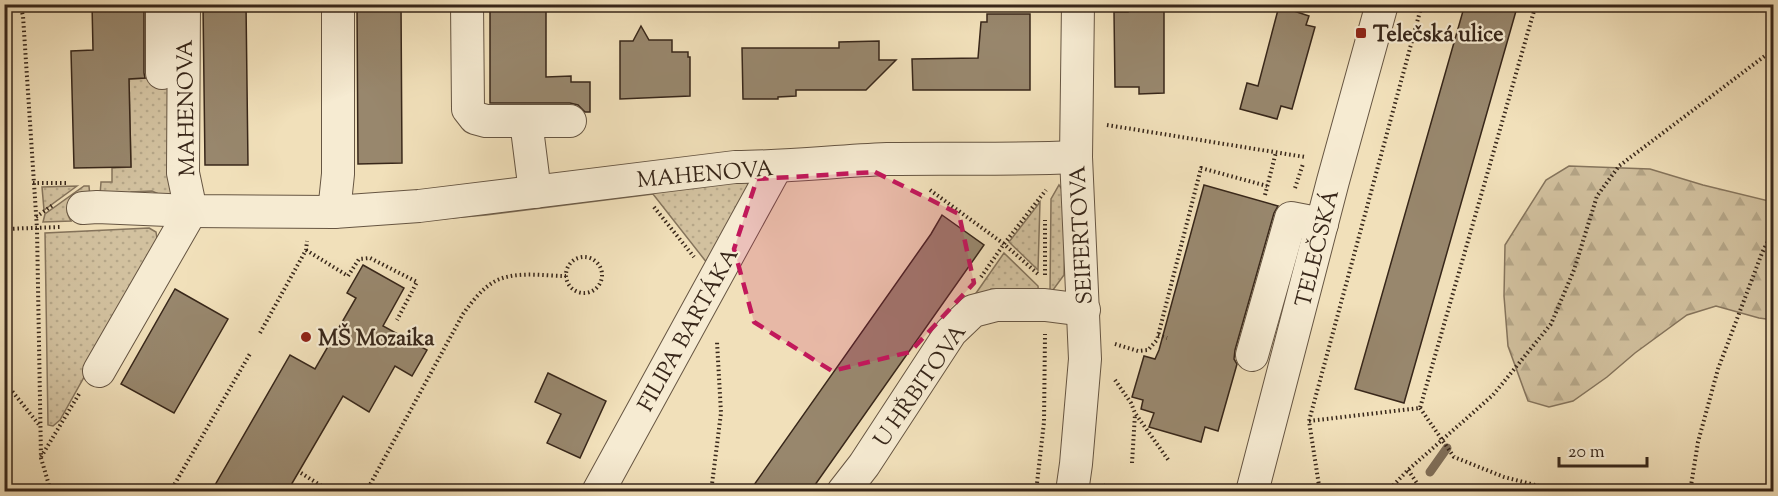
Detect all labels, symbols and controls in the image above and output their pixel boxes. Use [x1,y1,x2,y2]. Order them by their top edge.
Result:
place label: Telečská ulice [1373,20,1503,52]
marker: Telečská ulice [1354,26,1368,40]
street label: MAHENOVA [171,39,205,177]
street label: MAHENOVA [636,154,775,198]
street label: SEIFERTOVA [1063,164,1103,305]
street label: TELEČSKÁ [1288,186,1349,311]
street label: FILIPA BARTÁKA [630,242,748,418]
street label: U HŘBITOVA [866,318,976,455]
place label: MŠ Mozaika [318,323,435,356]
marker: MŠ Mozaika [299,330,313,344]
scale bar [1559,430,1648,468]
text: 20 m [1568,440,1605,466]

